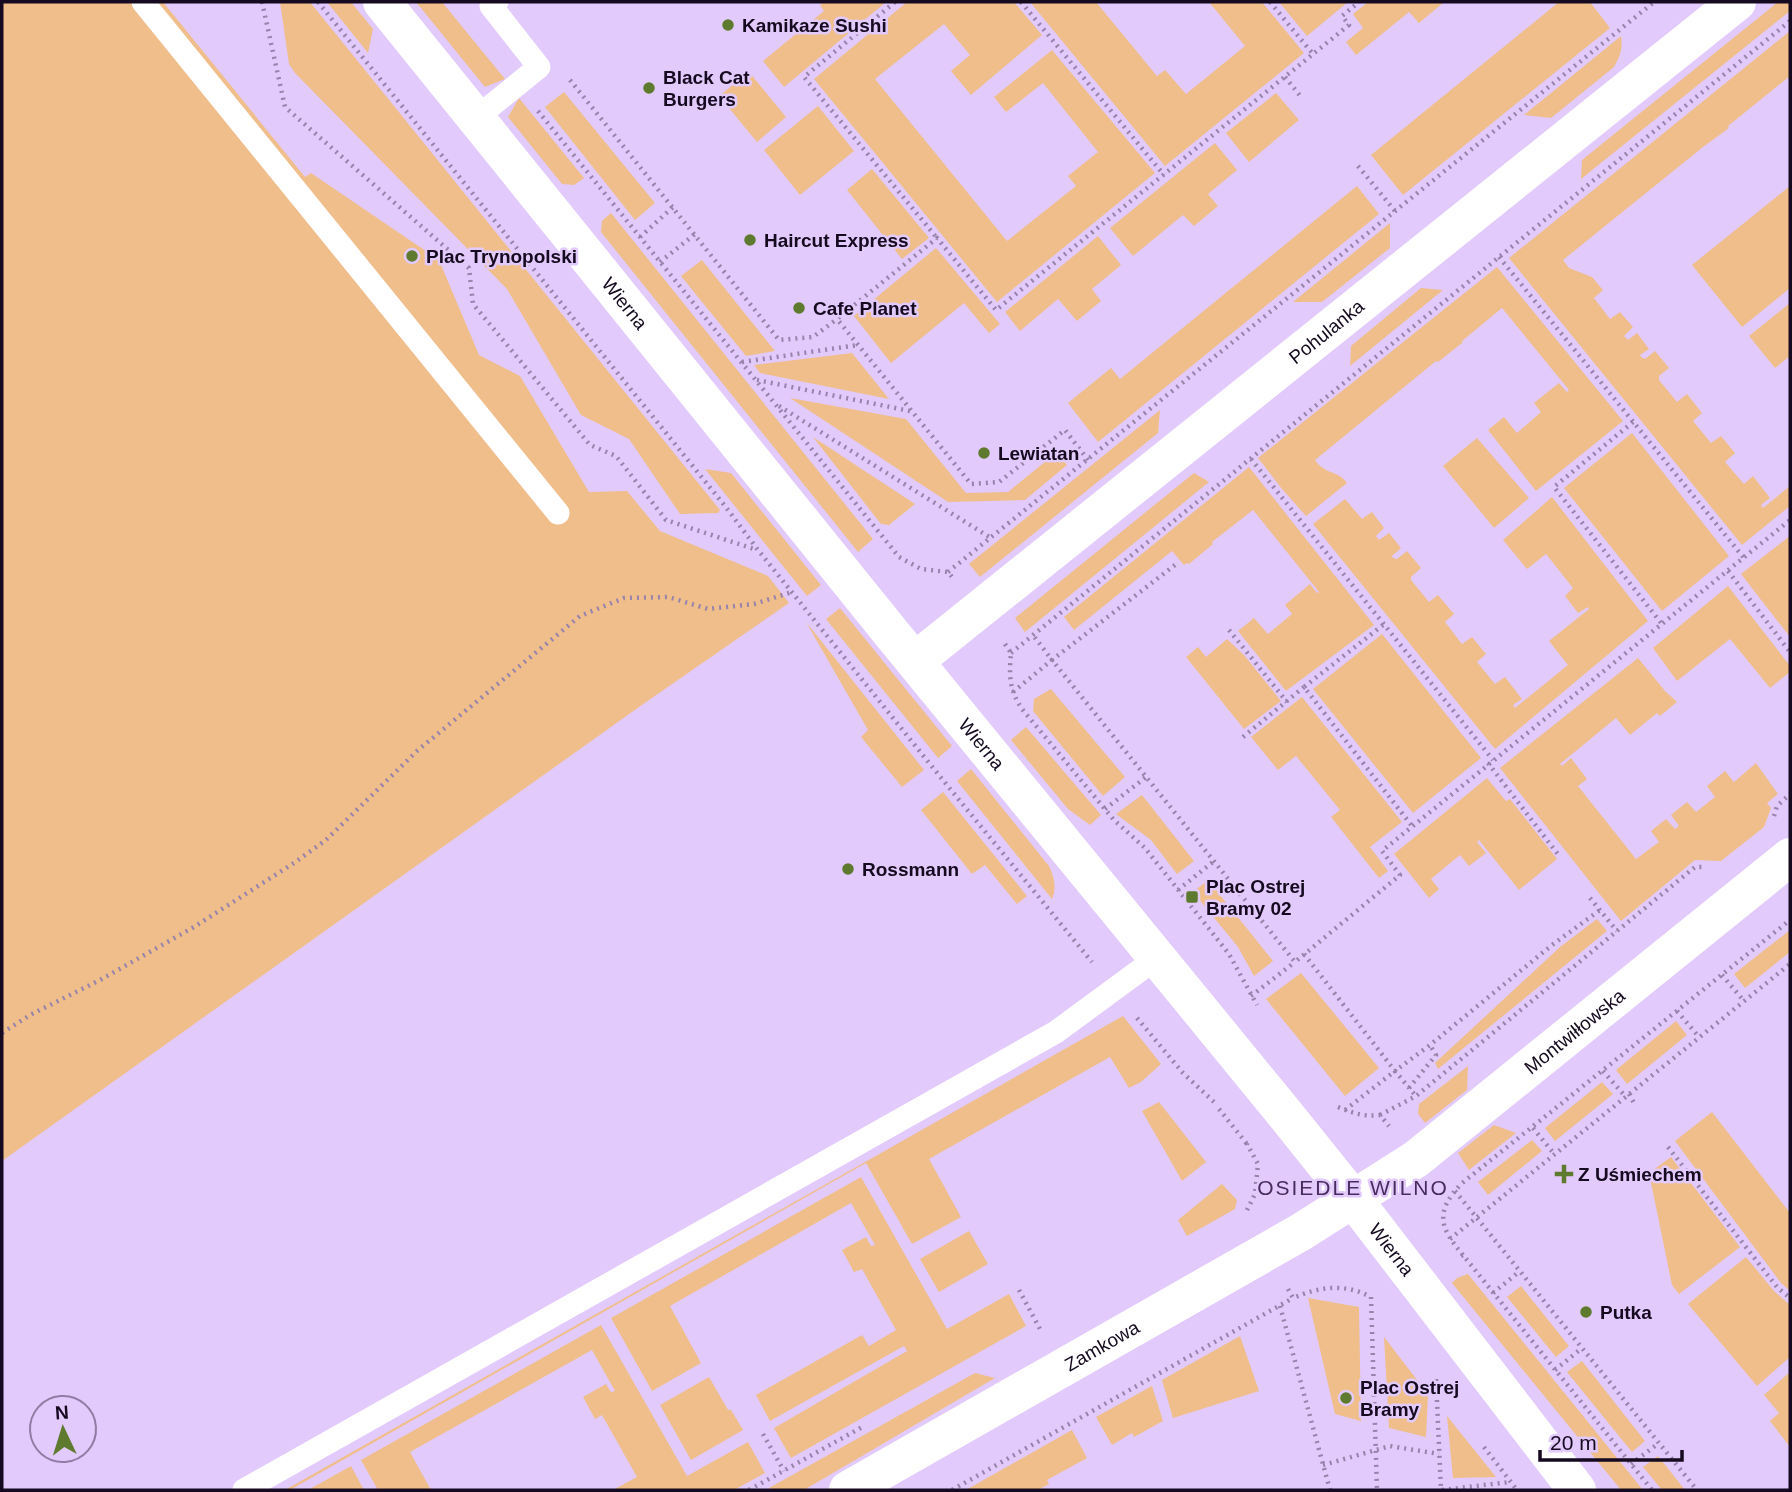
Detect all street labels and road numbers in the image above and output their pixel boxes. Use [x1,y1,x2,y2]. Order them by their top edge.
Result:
street label: Wierna [598,273,652,334]
street label: Pohulanka [1285,295,1368,368]
street label: Wierna [955,714,1009,774]
street label: Montwiłłowska [1520,984,1629,1078]
street label: Wierna [1365,1219,1419,1280]
street label: Zamkowa [1061,1316,1143,1375]

